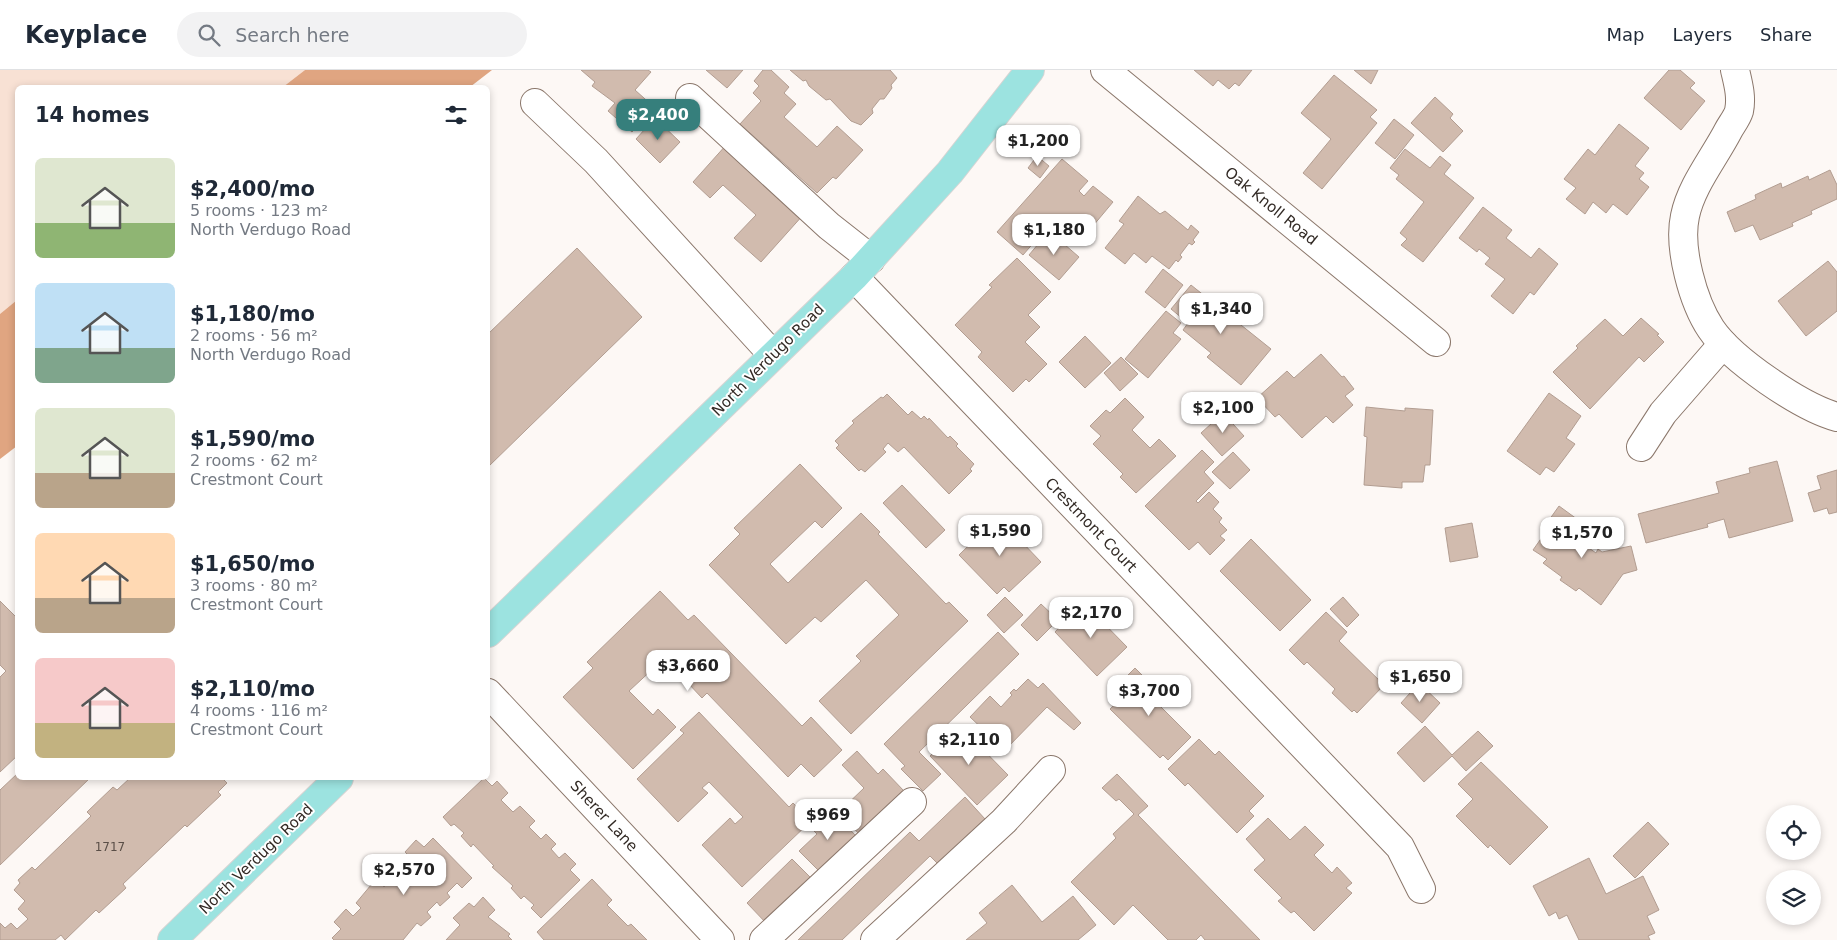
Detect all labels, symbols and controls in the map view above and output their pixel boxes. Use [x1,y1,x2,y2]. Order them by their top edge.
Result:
search box [177,12,527,57]
text: Keyplace [25,21,147,49]
icon: search [195,21,223,49]
text: Search here [235,24,349,46]
text: Map [1606,24,1644,45]
text: Layers [1672,24,1732,45]
text: Share [1760,24,1812,45]
pin: $2,400 [617,98,699,141]
icon: filters [442,101,470,129]
text: 14 homes [35,103,150,127]
text: $2,400 [627,105,689,124]
pin: $1,200 [997,124,1079,167]
text: $1,200 [1007,131,1069,150]
street label: Oak Knoll Road [1221,163,1321,249]
text: $2,400/mo [190,177,315,201]
icon: home [75,178,135,238]
text: 5 rooms · 123 m² [190,201,328,220]
pin: $1,180 [1013,214,1095,256]
text: North Verdugo Road [190,220,351,239]
text: $1,180 [1023,220,1085,239]
pin: $1,340 [1180,292,1262,335]
text: $1,340 [1190,299,1252,318]
street label: North Verdugo Road [708,300,828,420]
text: $1,180/mo [190,302,315,326]
icon: home [75,303,135,363]
text: 2 rooms · 56 m² [190,326,318,345]
text: North Verdugo Road [190,345,351,364]
pin: $2,100 [1182,392,1264,434]
text: $2,100 [1192,398,1254,417]
text: $1,590/mo [190,427,315,451]
icon: home [75,428,135,488]
text: 2 rooms · 62 m² [190,451,318,470]
text: Crestmont Court [190,470,323,489]
street label: Crestmont Court [1041,474,1141,576]
pin: $1,590 [959,514,1041,557]
pin: $1,570 [1541,516,1623,559]
text: $1,590 [969,521,1031,540]
text: $1,570 [1551,523,1613,542]
text: $1,650/mo [190,552,315,576]
icon: home [75,553,135,613]
text: 3 rooms · 80 m² [190,576,318,595]
text: Crestmont Court [190,595,323,614]
pin: $2,170 [1050,596,1132,639]
text: $2,170 [1060,603,1122,622]
pin: $3,660 [647,650,729,692]
text: $3,660 [657,656,719,675]
pin: $1,650 [1379,660,1461,703]
text: $1,650 [1389,667,1451,686]
pin: $3,700 [1108,674,1190,717]
text: $2,110/mo [190,677,315,701]
icon: home [75,678,135,738]
text: $3,700 [1118,681,1180,700]
text: 4 rooms · 116 m² [190,701,328,720]
text: Crestmont Court [190,720,323,739]
pin: $2,110 [928,724,1010,766]
text: $2,110 [938,730,1000,749]
street label: Sherer Lane [567,777,641,855]
pin: $969 [798,798,858,841]
street label: North Verdugo Road [195,800,317,918]
text: $969 [806,805,850,824]
map controls [1766,805,1821,925]
button: locate [1766,805,1821,860]
house number: 1717 [95,840,125,854]
pin: $2,570 [363,854,445,896]
text: $2,570 [373,860,435,879]
button: layers [1766,870,1821,925]

